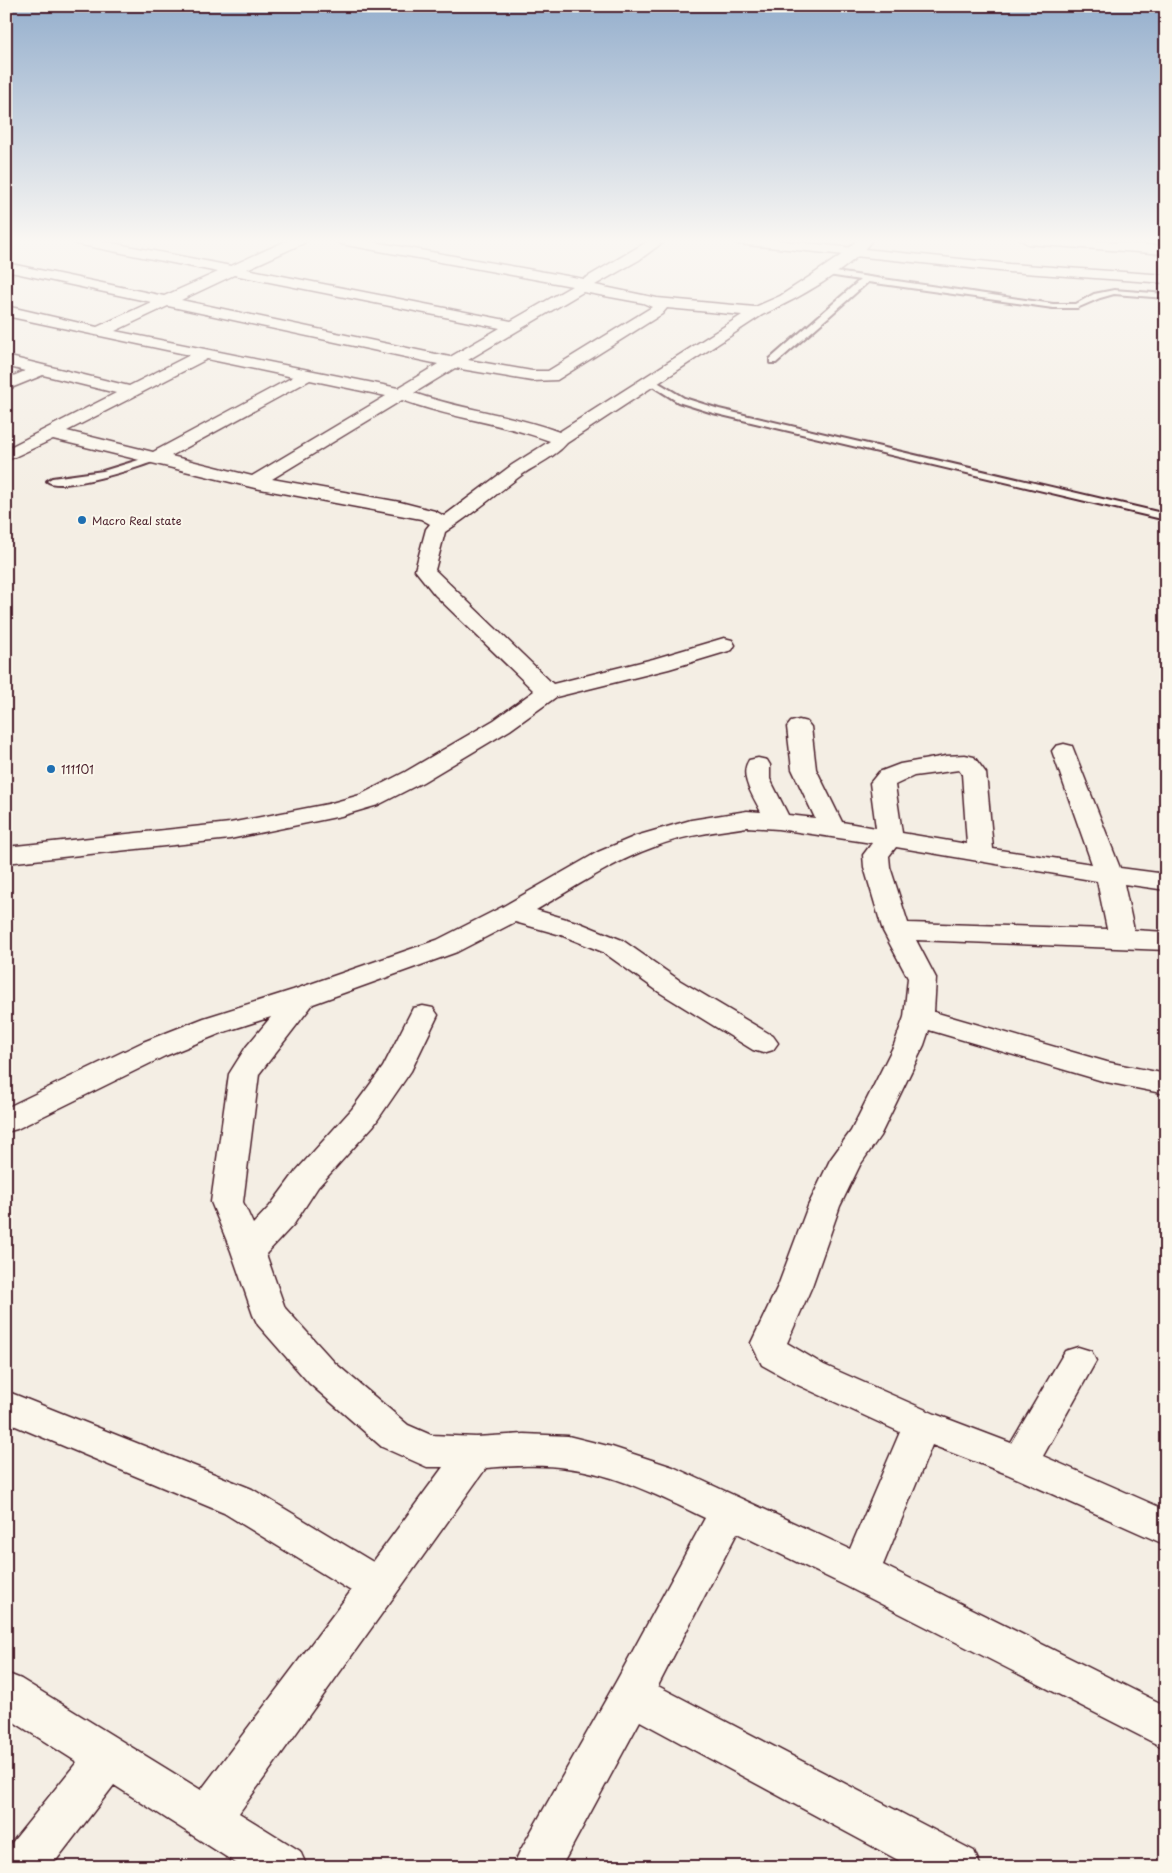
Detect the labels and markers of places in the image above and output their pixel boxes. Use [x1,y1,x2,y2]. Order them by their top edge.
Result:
place label: Macro Real state [92,512,182,529]
marker: Macro Real state [76,514,88,526]
place label: 111101 [61,760,94,778]
marker: 111101 [45,763,57,775]

